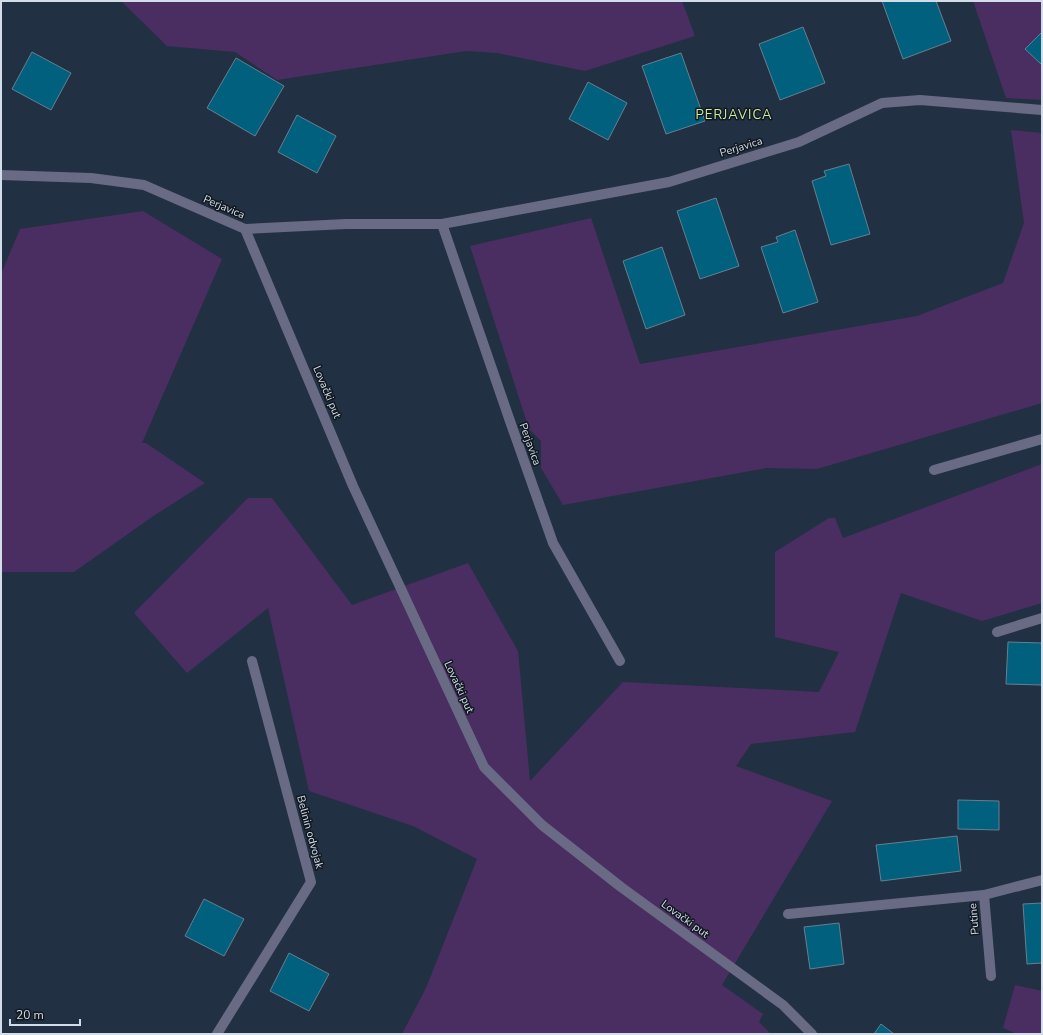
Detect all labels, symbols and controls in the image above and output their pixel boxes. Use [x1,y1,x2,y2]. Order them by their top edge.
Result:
district label: PERJAVICA [696,106,772,124]
street label: Perjavica [718,133,764,161]
street label: Perjavica [201,192,247,223]
street label: Lovački put [309,363,345,421]
street label: Perjavica [515,421,545,467]
street label: Lovački put [440,659,478,716]
street label: Belinin odvojak [293,794,327,871]
street label: Lovački put [658,897,712,942]
street label: Putine [965,902,983,935]
scale bar [10,1001,80,1027]
text: 20 m [16,1007,44,1023]

